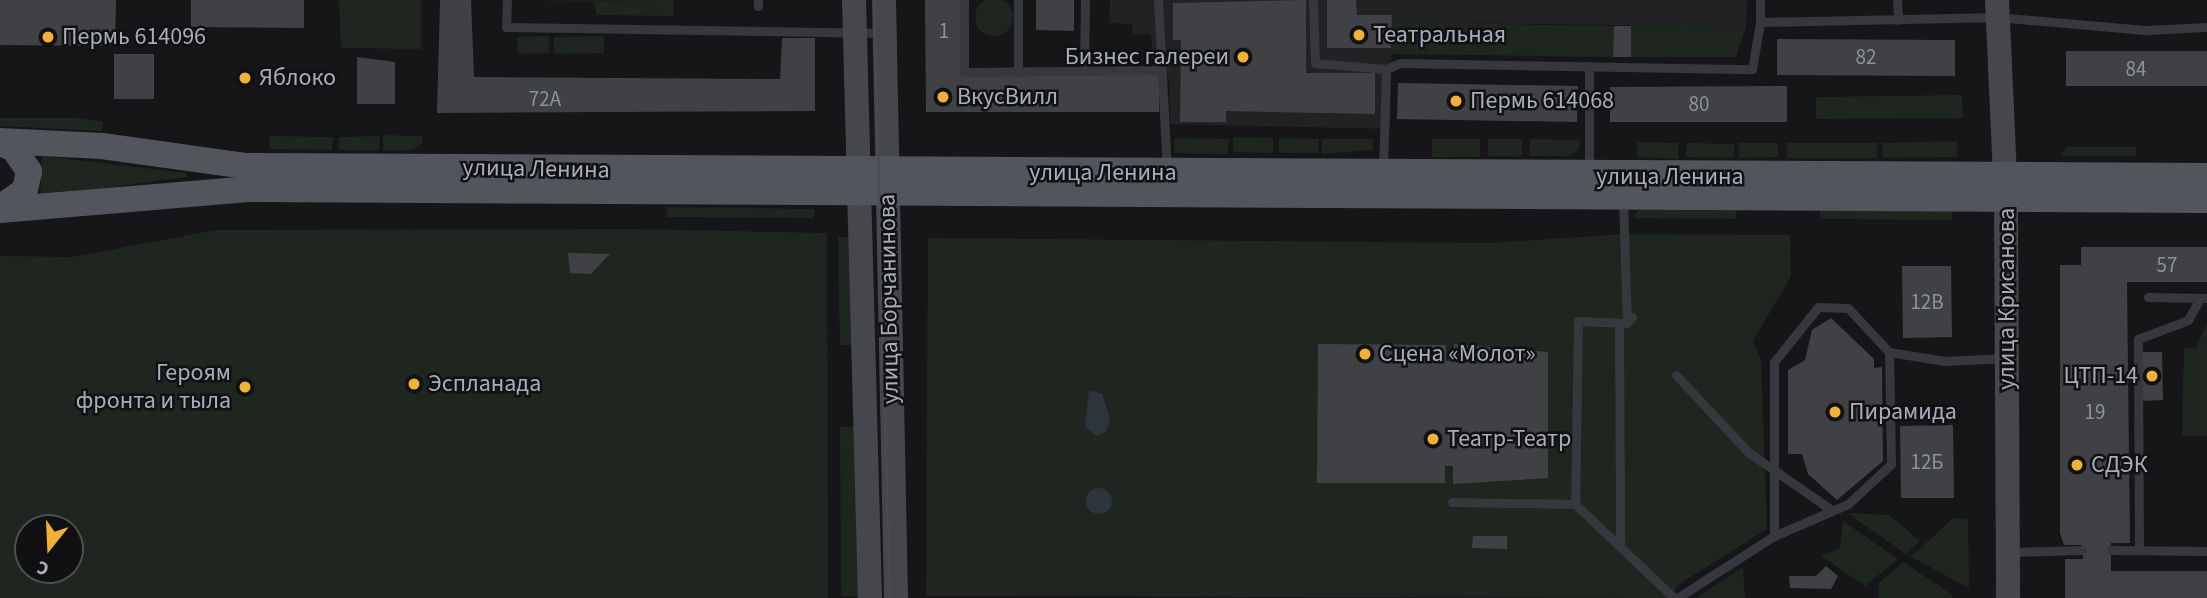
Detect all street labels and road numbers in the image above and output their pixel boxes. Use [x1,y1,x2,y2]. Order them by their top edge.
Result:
street label: улица Ленина [462,153,610,185]
street label: улица Ленина [1029,159,1177,187]
street label: улица Ленина [1596,163,1744,191]
street label: улица Борчанинова [873,194,905,404]
street label: улица Крисанова [1993,208,2021,390]

